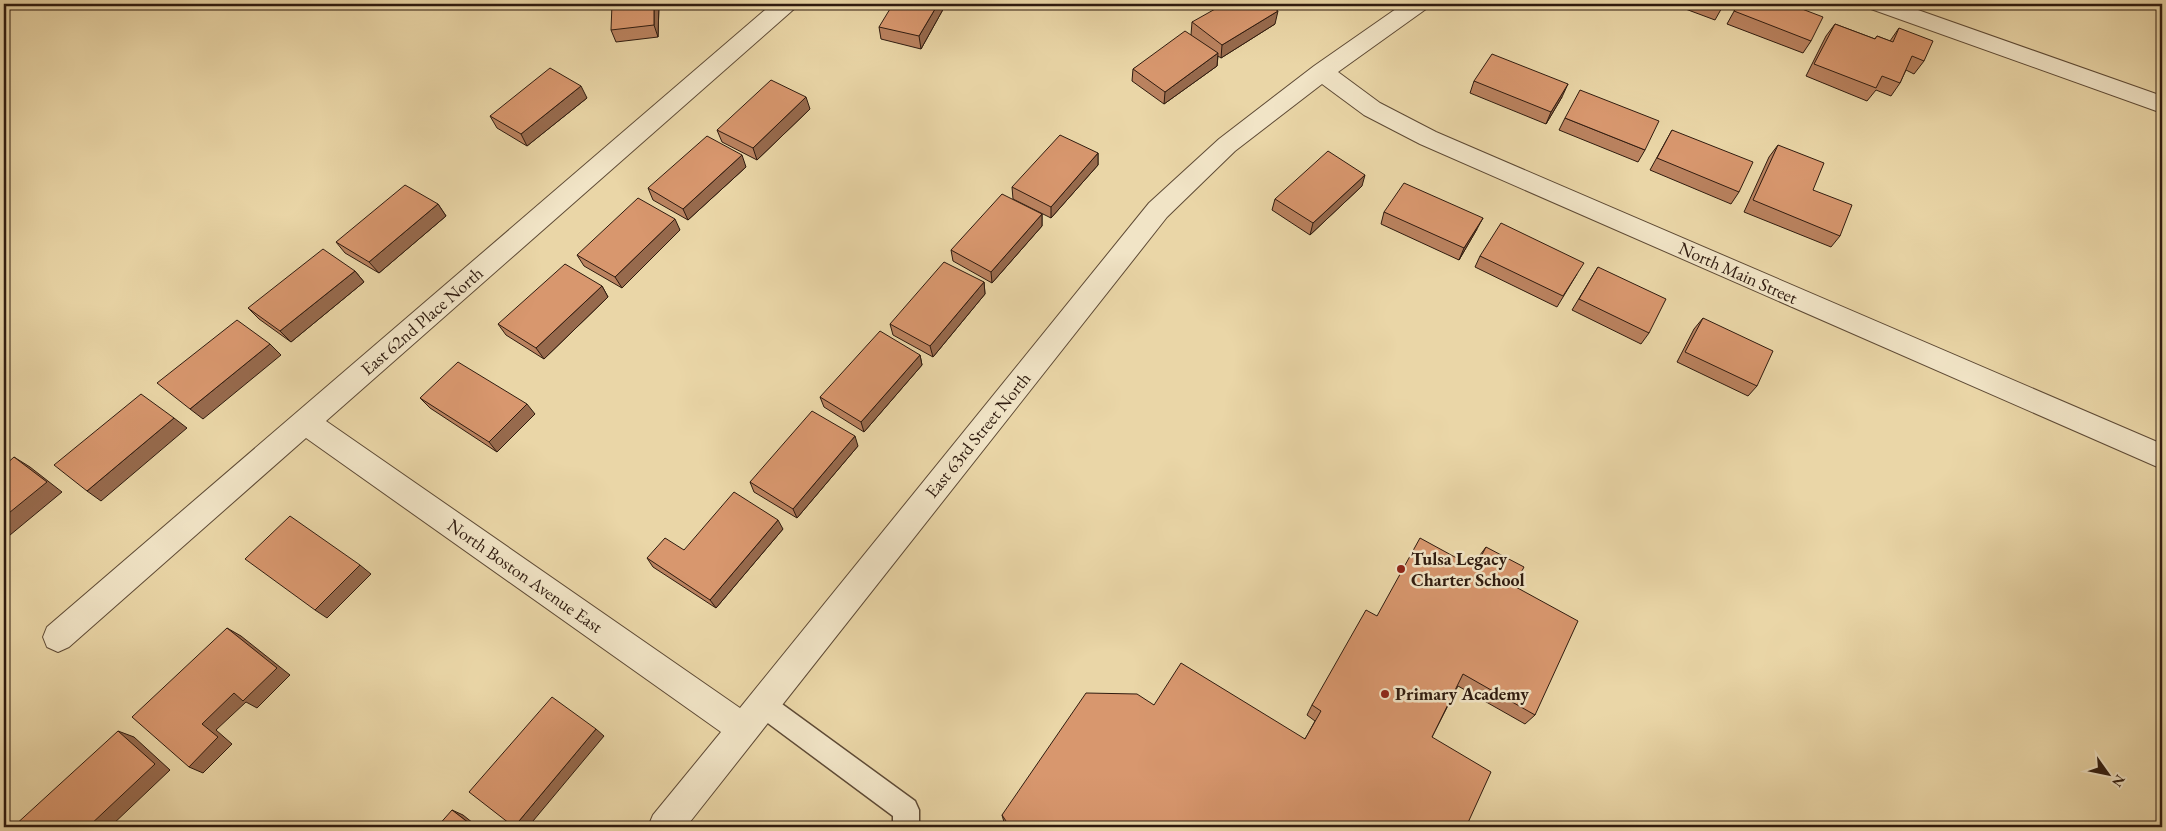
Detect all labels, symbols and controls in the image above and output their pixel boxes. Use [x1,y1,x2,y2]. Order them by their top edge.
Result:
street label: North Main Street [1675,236,1802,309]
street label: East 62nd Place North [356,261,488,380]
street label: East 63rd Street North [920,367,1035,502]
street label: North Boston Avenue East [443,513,608,638]
place label: Tulsa Legacy Charter School [1411,547,1525,591]
marker: Tulsa Legacy Charter School [1395,563,1407,575]
place label: Primary Academy [1395,682,1529,705]
marker: Primary Academy [1379,688,1391,700]
north arrow [2084,748,2134,798]
text: N [2108,771,2130,791]

